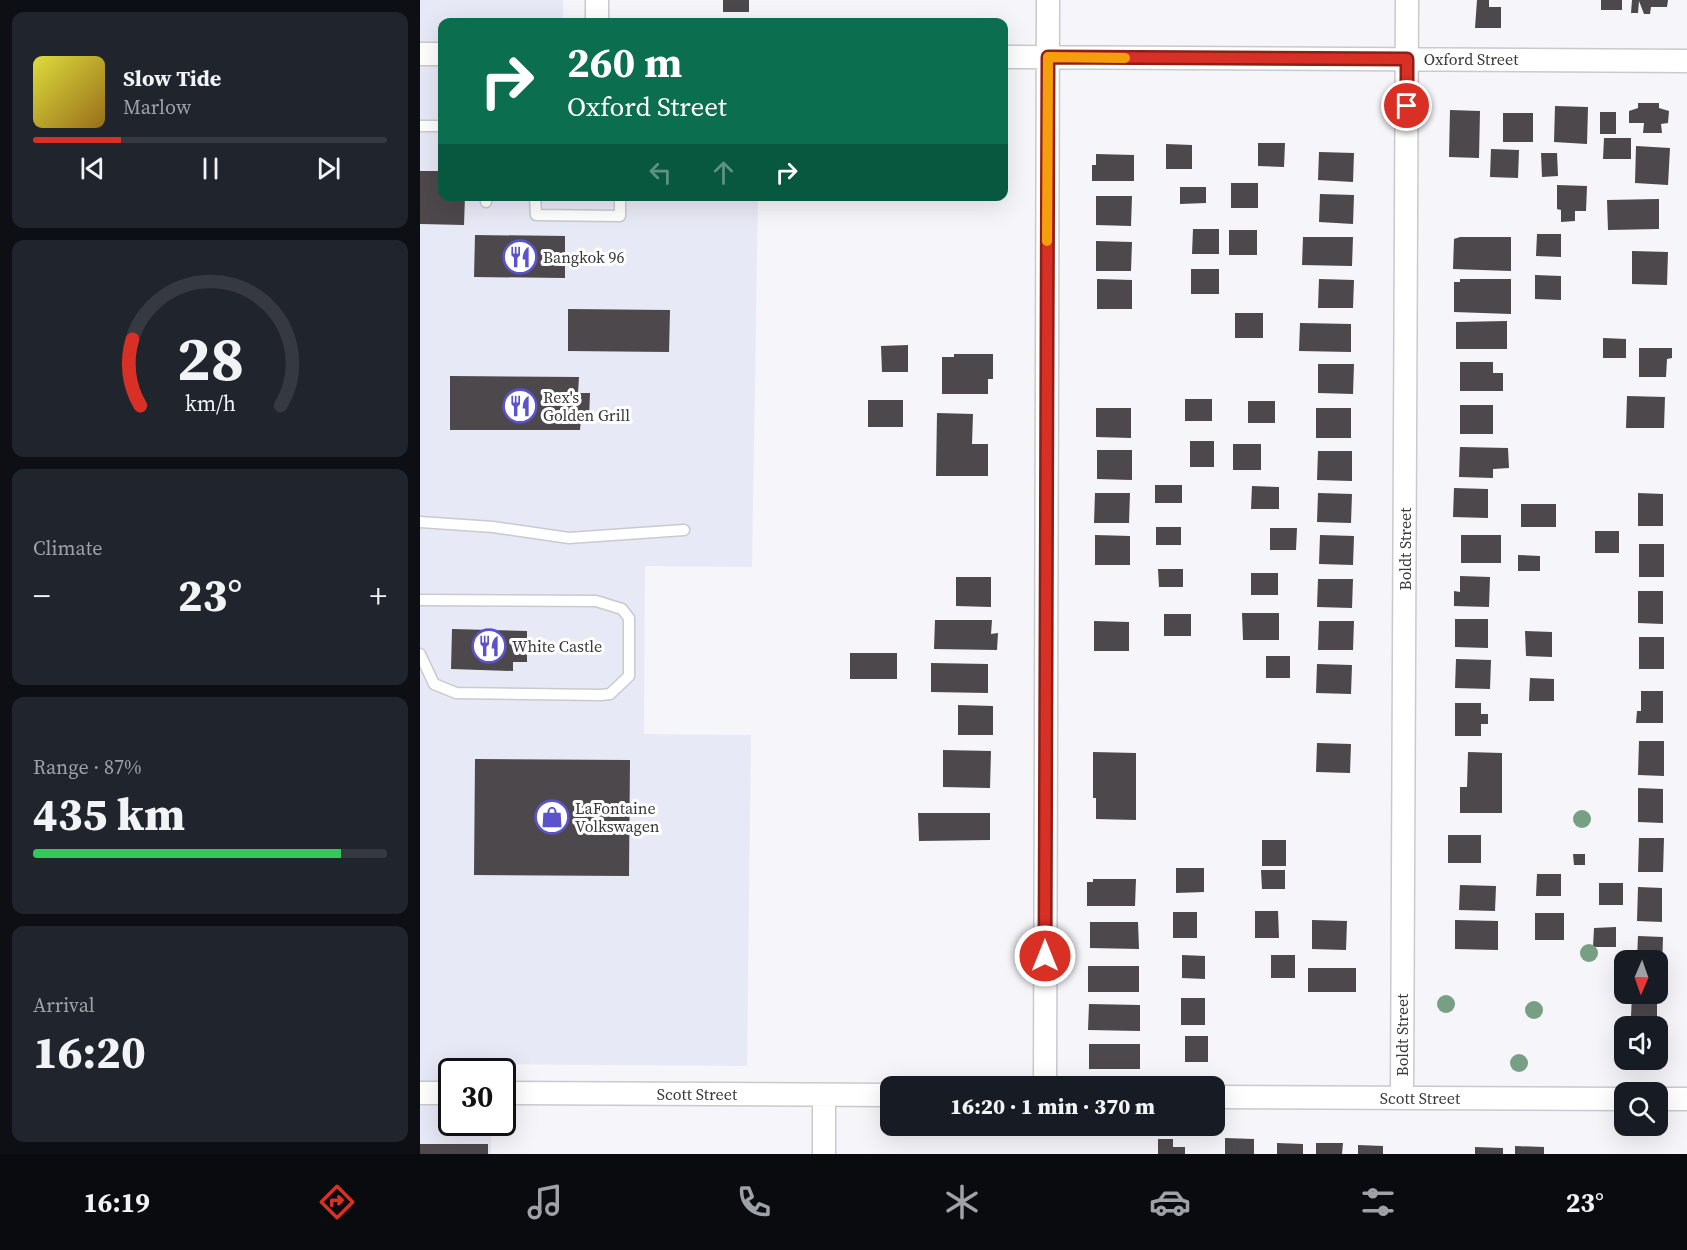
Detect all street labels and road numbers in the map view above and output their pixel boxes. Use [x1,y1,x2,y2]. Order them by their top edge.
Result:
street label: Oxford Street [1424,48,1519,70]
street label: Boldt Street [1394,507,1416,590]
street label: Boldt Street [1391,993,1413,1076]
street label: Scott Street [657,1083,738,1105]
street label: Scott Street [1380,1087,1461,1109]

